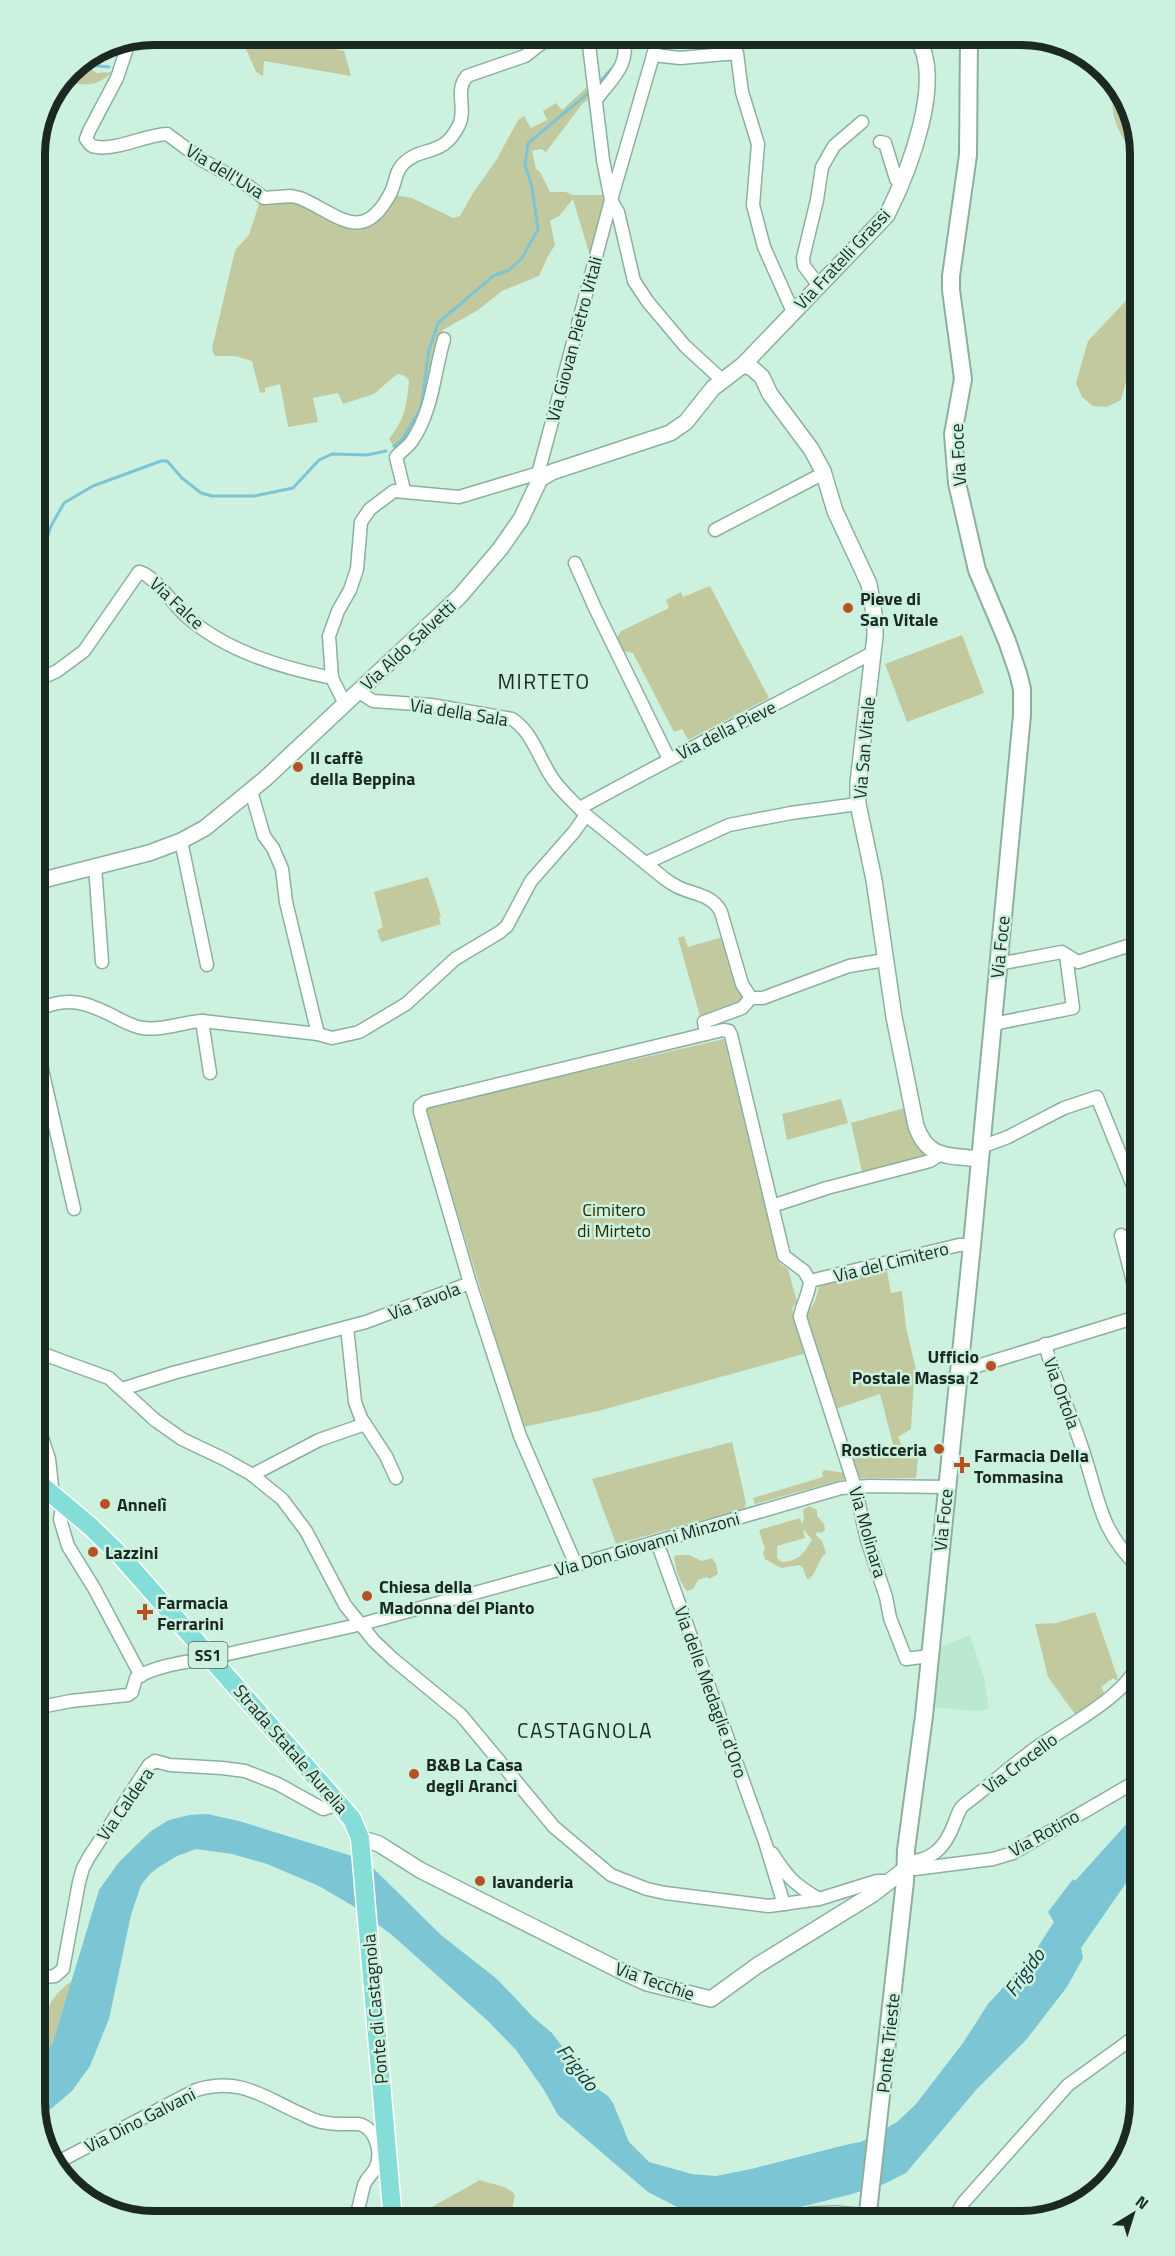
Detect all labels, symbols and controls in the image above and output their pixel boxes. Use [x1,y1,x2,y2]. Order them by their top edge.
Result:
street label: Via dell'Uva [181,137,269,205]
street label: Via Fratelli Grassi [788,202,896,316]
street label: Via Giovan Pietro Vitali [539,253,609,425]
street label: Via Foce [943,423,973,487]
street label: Via Falce [144,571,210,635]
place label: Pieve di San Vitale [860,585,938,633]
street label: Via Aldo Salvetti [354,593,462,697]
marker: Pieve di San Vitale [841,601,855,615]
district label: MIRTETO [497,665,591,697]
street label: Via della Sala [408,691,510,733]
street label: Via della Pieve [672,693,780,767]
street label: Via San Vitale [846,696,882,800]
place label: Il caffè della Beppina [310,744,415,792]
marker: Il caffè della Beppina [291,760,305,774]
street label: Via Foce [983,914,1017,980]
park label: Cimitero di Mirteto [577,1196,651,1244]
street label: Via del Cimitero [831,1235,951,1289]
street label: Via Tavola [384,1275,464,1327]
place label: Ufficio Postale Massa 2 [852,1343,979,1391]
street label: Via Ortola [1037,1353,1087,1433]
marker: Ufficio Postale Massa 2 [984,1359,998,1373]
place label: Rosticceria [841,1436,927,1463]
marker: Rosticceria [932,1442,946,1456]
place label: Farmacia Della Tommasina [974,1442,1089,1490]
marker: Farmacia Della Tommasina [955,1458,969,1472]
street label: Via Molinara [842,1483,894,1581]
street label: Via Foce [926,1487,960,1553]
place label: Annelì [117,1491,167,1518]
marker: Annelì [98,1497,112,1511]
street label: Via Don Giovanni Minzoni [551,1505,743,1583]
place label: Lazzini [105,1539,158,1566]
marker: Lazzini [86,1545,100,1559]
place label: Chiesa della Madonna del Pianto [379,1573,535,1621]
place label: Farmacia Ferrarini [157,1589,228,1637]
marker: Chiesa della Madonna del Pianto [360,1589,374,1603]
street label: Via delle Medaglie d'Oro [667,1602,755,1782]
marker: Farmacia Ferrarini [138,1605,152,1619]
road number: SS1 [188,1642,228,1668]
street label: Strada Statale Aurelia [227,1678,355,1820]
district label: CASTAGNOLA [517,1714,653,1746]
street label: Via Crocello [977,1726,1063,1800]
place label: B&B La Casa degli Aranci [426,1751,523,1799]
street label: Via Caldera [90,1762,160,1846]
marker: B&B La Casa degli Aranci [407,1767,421,1781]
street label: Via Rotino [1004,1802,1084,1864]
place label: lavanderia [492,1868,574,1895]
marker: lavanderia [473,1874,487,1888]
street label: Ponte di Castagnola [355,1933,395,2085]
water label: Frigido [996,1940,1053,2003]
street label: Via Tecchie [612,1955,698,2007]
street label: Ponte Trieste [869,1992,907,2094]
water label: Frigido [549,2037,607,2098]
street label: Via Dino Galvani [80,2080,200,2160]
north arrow [1103,2184,1163,2244]
text: N [1130,2189,1154,2215]

